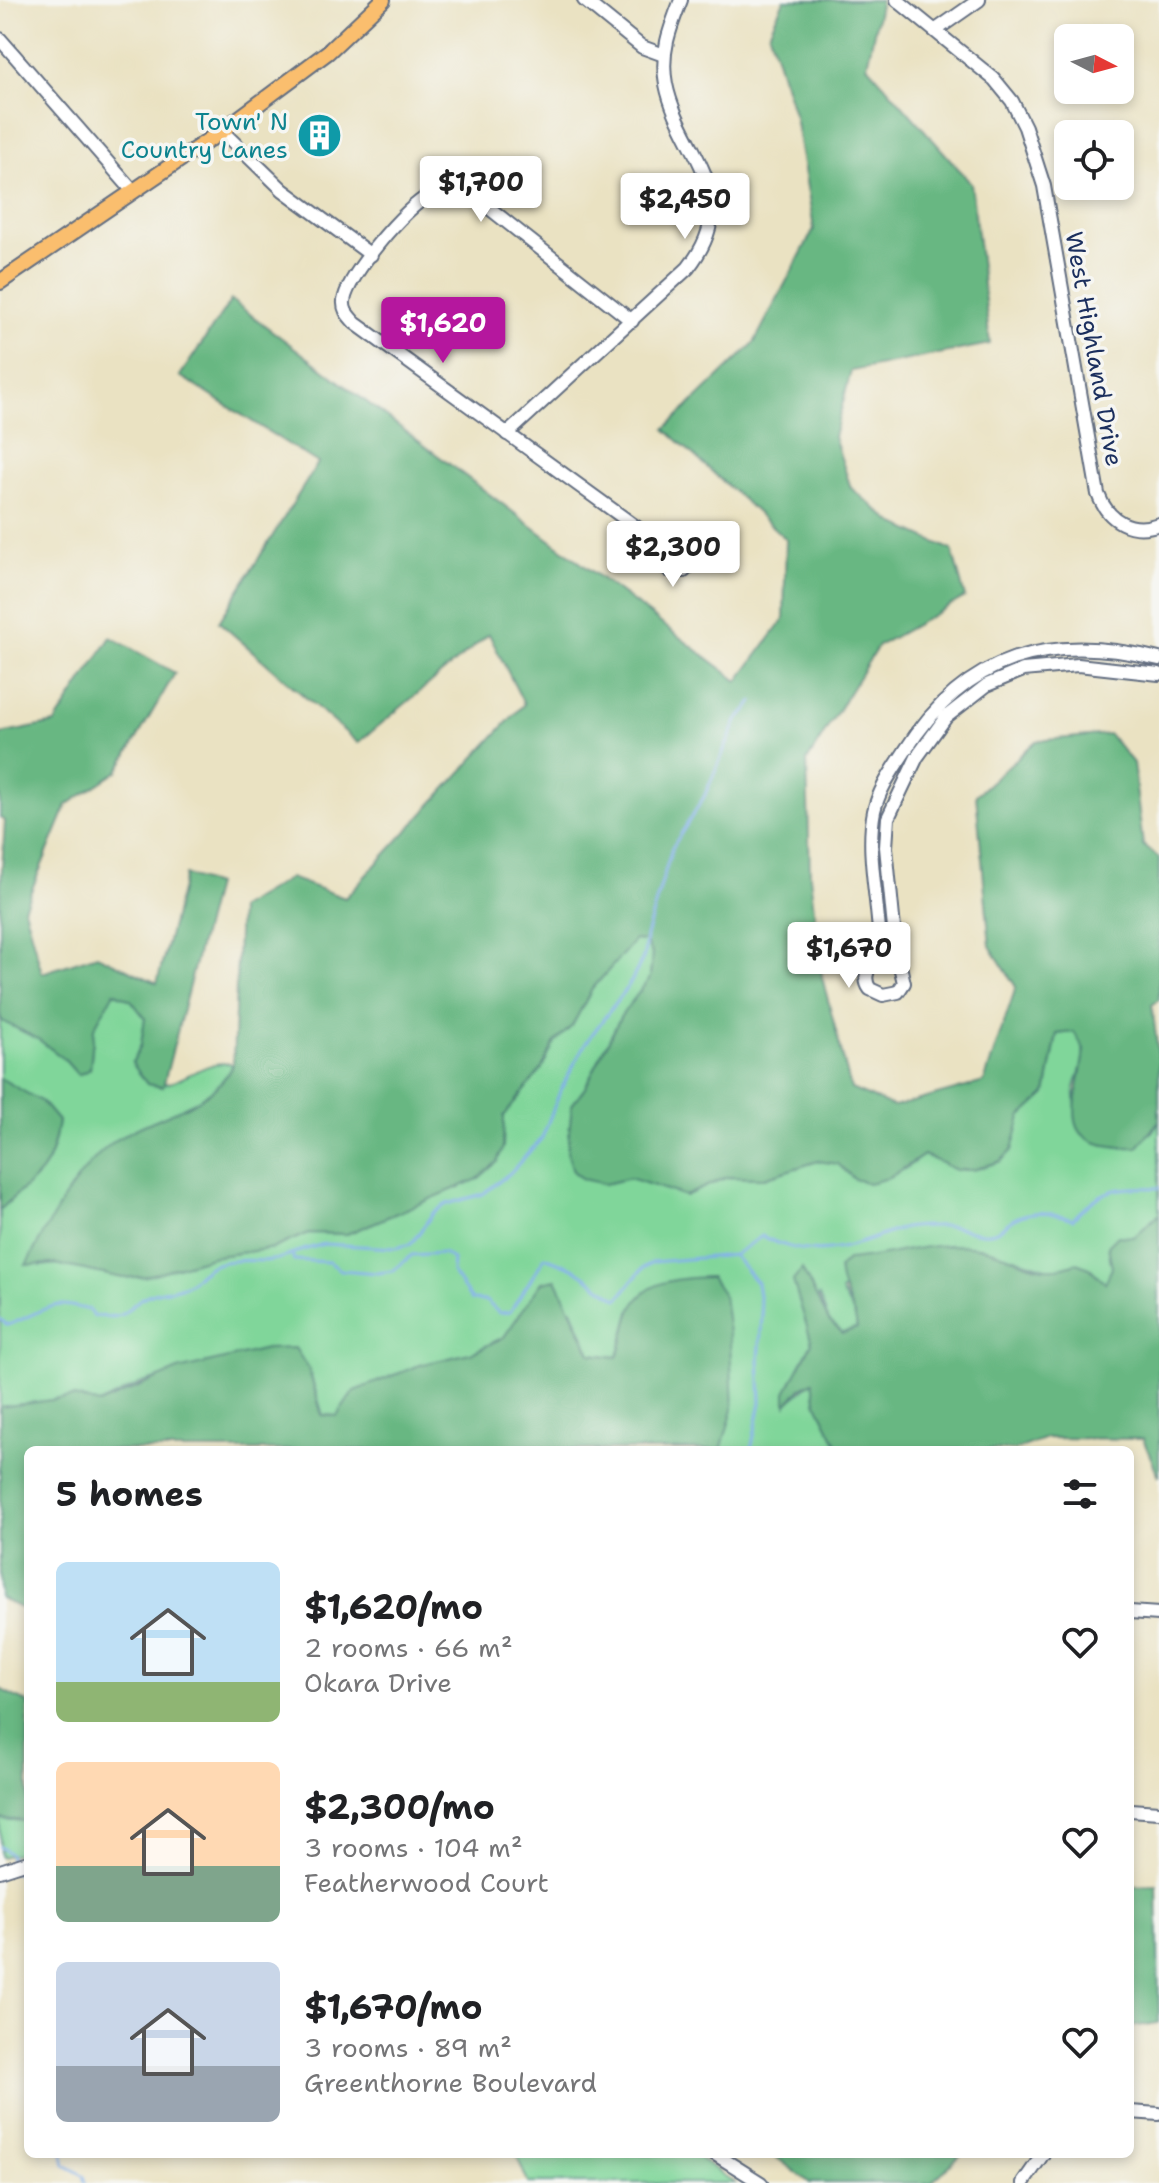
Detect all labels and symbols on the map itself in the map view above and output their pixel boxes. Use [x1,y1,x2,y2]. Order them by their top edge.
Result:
north arrow [1054,24,1134,104]
place label: Town' N Country Lanes [121,106,288,166]
building icon: Town' N Country Lanes [295,112,343,160]
pin: $1,700 [416,156,546,224]
pin: $2,450 [620,173,750,241]
street label: West Highland Drive [1058,229,1130,469]
pin: $1,620 [378,297,508,365]
pin: $2,300 [608,521,738,589]
pin: $1,670 [784,922,914,990]

